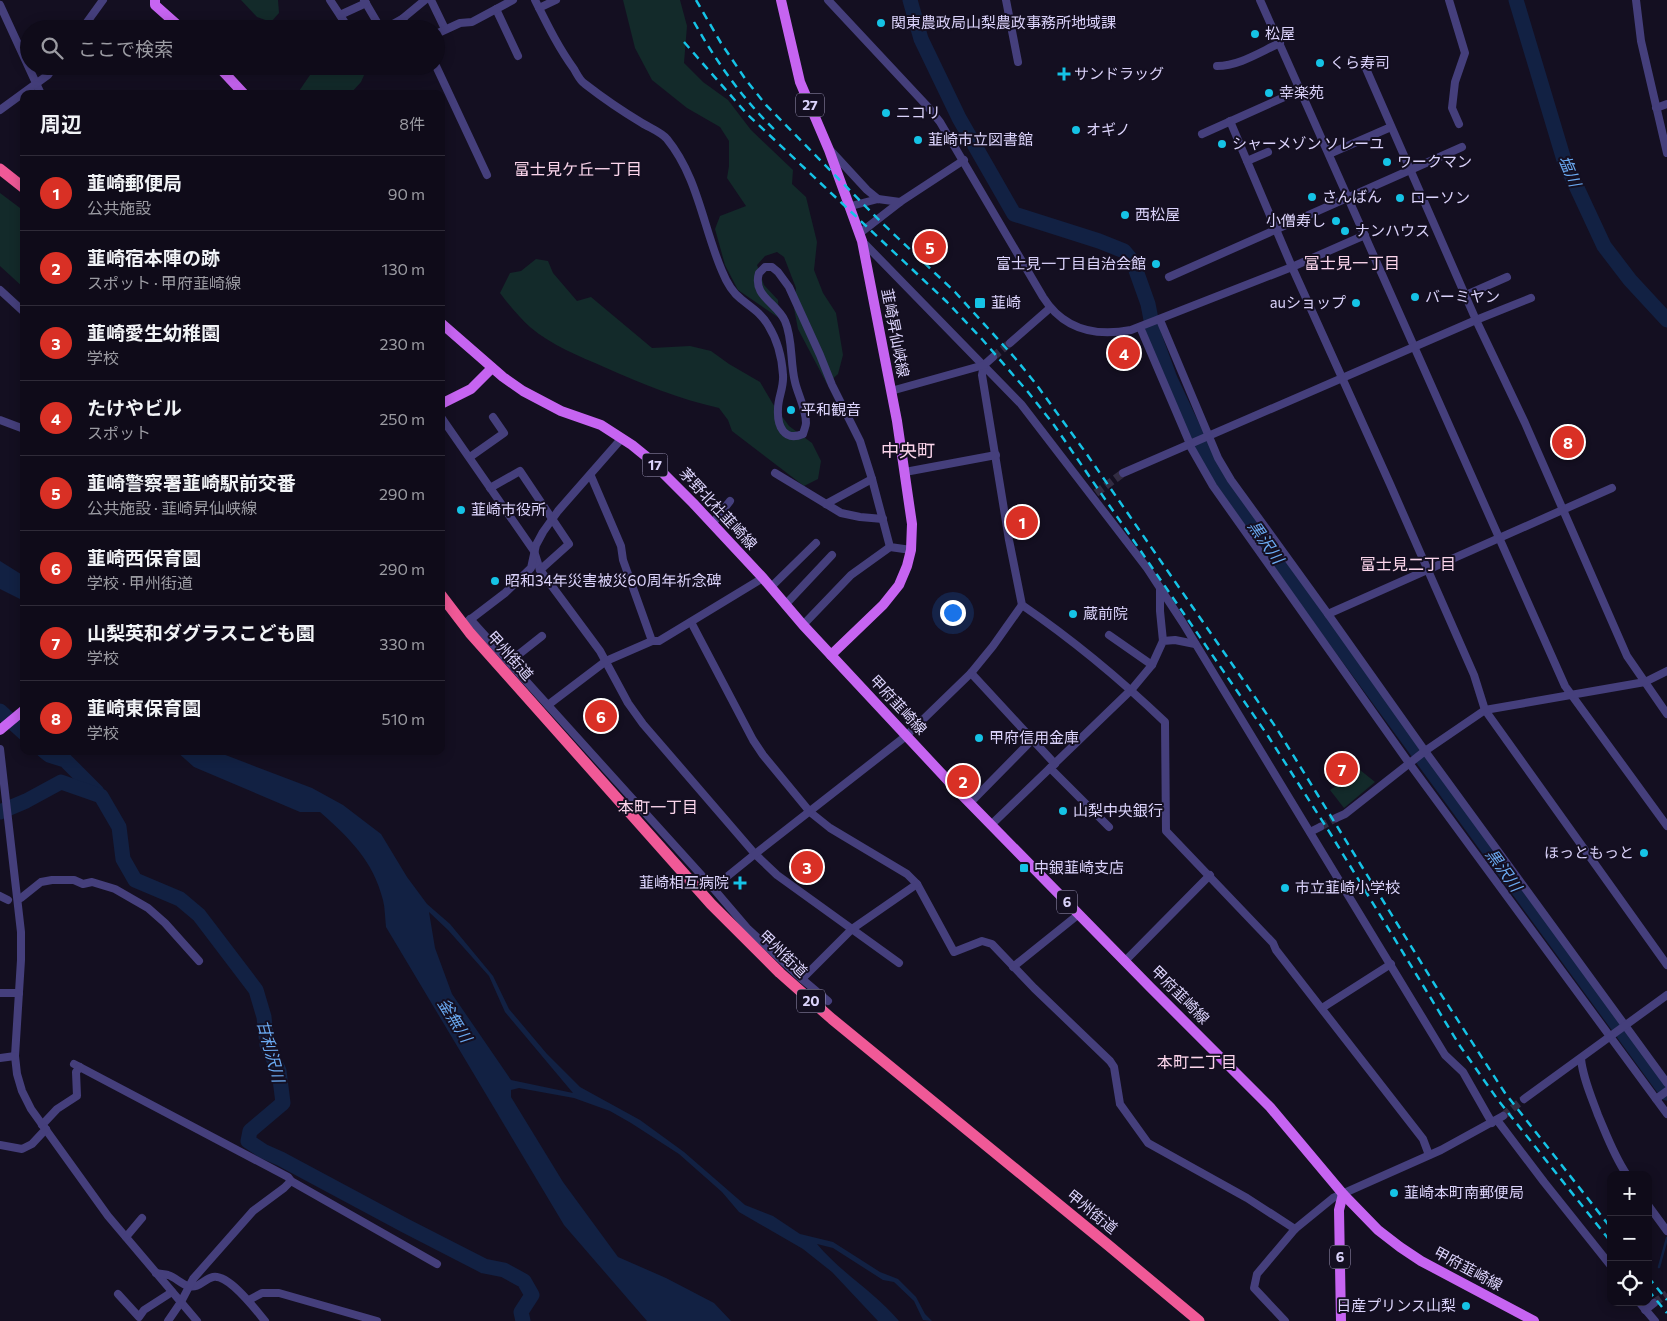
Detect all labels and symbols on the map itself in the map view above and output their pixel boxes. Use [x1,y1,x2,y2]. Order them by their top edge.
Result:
place label: 関東農政局山梨農政事務所地域課 [891,13,1116,31]
marker: 関東農政局山梨農政事務所地域課 [875,17,887,29]
place label: 松屋 [1265,24,1295,42]
marker: 松屋 [1249,28,1261,40]
place label: くら寿司 [1330,53,1390,71]
marker: くら寿司 [1314,57,1326,69]
place label: サンドラッグ [1074,64,1164,82]
marker: サンドラッグ [1058,68,1070,80]
place label: 幸楽苑 [1279,83,1324,101]
marker: 幸楽苑 [1263,87,1275,99]
road number: 27 [796,94,824,116]
place label: ニコリ [896,103,941,121]
marker: ニコリ [880,107,892,119]
place label: オギノ [1086,120,1130,138]
marker: オギノ [1070,124,1082,136]
place label: 韮崎市立図書館 [928,130,1033,148]
marker: 韮崎市立図書館 [912,134,924,146]
place label: シャーメゾン ソレーユ [1232,134,1384,152]
marker: シャーメゾン ソレーユ [1216,138,1228,150]
place label: ワークマン [1397,152,1472,170]
water label: 塩川 [1555,152,1586,191]
marker: ワークマン [1381,156,1393,168]
district label: 富士見ケ丘一丁目 [514,159,642,178]
place label: さんばん [1322,187,1382,205]
place label: ローソン [1410,188,1470,206]
marker: さんばん [1306,191,1318,203]
marker: ローソン [1394,192,1406,204]
place label: 西松屋 [1135,205,1180,223]
marker: 西松屋 [1119,209,1131,221]
place label: 小僧寿し [1266,211,1326,229]
marker: 小僧寿し [1330,215,1342,227]
place label: ナンハウス [1355,221,1430,239]
marker: ナンハウス [1339,225,1351,237]
pin: 5 [914,228,946,266]
district label: 富士見一丁目 [1304,253,1400,272]
place label: 富士見一丁目自治会館 [996,254,1146,272]
marker: 富士見一丁目自治会館 [1150,258,1162,270]
street label: 韮崎昇仙峡線 [879,287,913,379]
place label: バーミヤン [1425,287,1500,305]
marker: バーミヤン [1409,291,1421,303]
place label: 韮崎 [991,293,1021,311]
place label: auショップ [1270,293,1346,311]
marker: 韮崎 [973,296,987,310]
marker: auショップ [1350,297,1362,309]
pin: 4 [1108,334,1140,372]
place label: 平和観音 [801,400,861,418]
marker: 平和観音 [785,404,797,416]
pin: 8 [1552,423,1584,461]
district label: 中央町 [881,439,935,461]
road number: 17 [642,454,668,476]
street label: 茅野北杜韮崎線 [676,464,761,553]
place label: 韮崎市役所 [471,500,546,518]
pin: 1 [1006,503,1038,541]
marker: 韮崎市役所 [455,504,467,516]
water label: 黒沢川 [1245,517,1289,568]
district label: 富士見二丁目 [1360,554,1456,573]
place label: 昭和34年災害被災60周年祈念碑 [505,571,721,589]
marker: 昭和34年災害被災60周年祈念碑 [489,575,501,587]
your location [940,600,966,626]
place label: 蔵前院 [1083,604,1128,622]
marker: 蔵前院 [1067,608,1079,620]
street label: 甲州街道 [484,627,538,684]
street label: 甲府韮崎線 [867,671,931,738]
pin: 6 [585,697,617,735]
place label: 甲府信用金庫 [989,728,1079,746]
marker: 甲府信用金庫 [973,732,985,744]
pin: 7 [1326,750,1358,788]
pin: 2 [947,762,979,800]
district label: 本町一丁目 [618,797,698,816]
place label: 山梨中央銀行 [1073,801,1163,819]
marker: 山梨中央銀行 [1057,805,1069,817]
place label: ほっともっと [1544,843,1634,861]
water label: 黒沢川 [1483,845,1527,896]
marker: ほっともっと [1638,847,1650,859]
pin: 3 [791,848,823,886]
place label: 中銀韮崎支店 [1034,858,1124,876]
marker: 中銀韮崎支店 [1018,862,1030,874]
place label: 韮崎相互病院 [639,873,729,891]
marker: 韮崎相互病院 [733,876,747,890]
place label: 市立韮崎小学校 [1295,878,1400,896]
marker: 市立韮崎小学校 [1279,882,1291,894]
road number: 6 [1057,890,1077,914]
street label: 甲州街道 [756,926,812,981]
street label: 甲府韮崎線 [1148,961,1214,1027]
road number: 20 [797,989,825,1012]
water label: 釜無川 [435,994,477,1047]
water label: 甘利沢川 [254,1017,289,1086]
district label: 本町二丁目 [1157,1052,1237,1071]
place label: 韮崎本町南郵便局 [1404,1183,1524,1201]
street label: 甲州街道 [1064,1185,1122,1237]
marker: 韮崎本町南郵便局 [1388,1187,1400,1199]
street label: 甲府韮崎線 [1431,1243,1506,1294]
road number: 6 [1330,1246,1350,1268]
place label: 日産プリンス山梨 [1336,1296,1456,1314]
marker: 日産プリンス山梨 [1460,1300,1472,1312]

